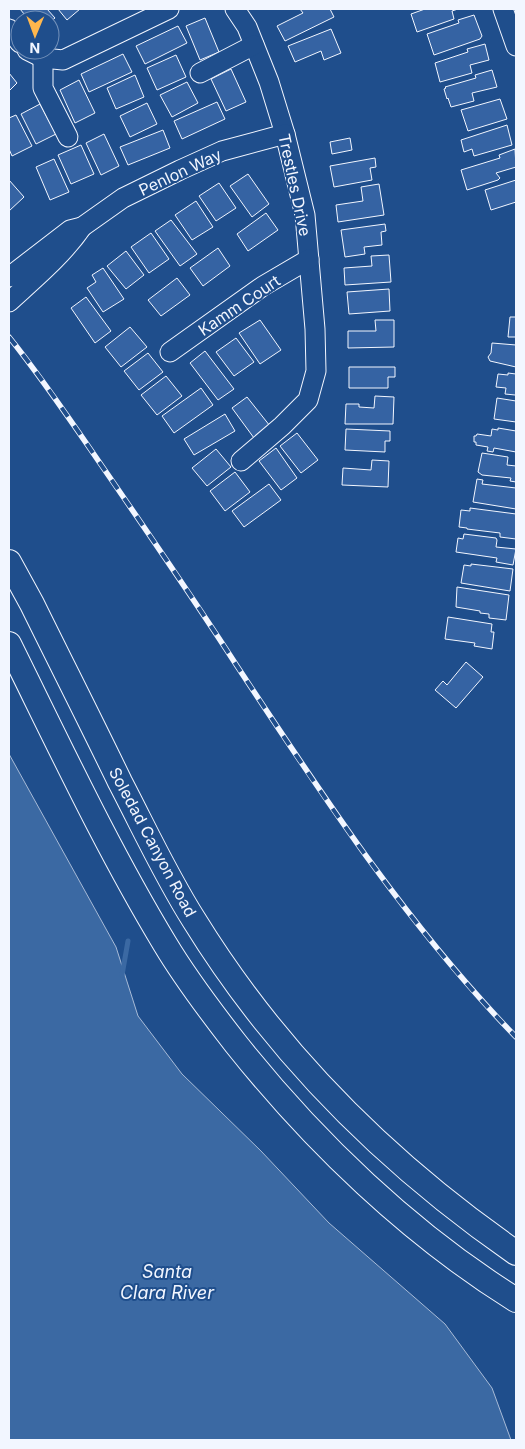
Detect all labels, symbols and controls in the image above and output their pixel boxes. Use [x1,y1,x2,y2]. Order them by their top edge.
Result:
north arrow [10,10,60,60]
text: N [29,40,40,57]
street label: Trestles Drive [274,132,316,238]
street label: Penlon Way [135,144,225,200]
street label: Kamm Court [194,270,284,340]
street label: Soledad Canyon Road [105,764,201,920]
water label: Santa Clara River [120,1261,215,1303]

